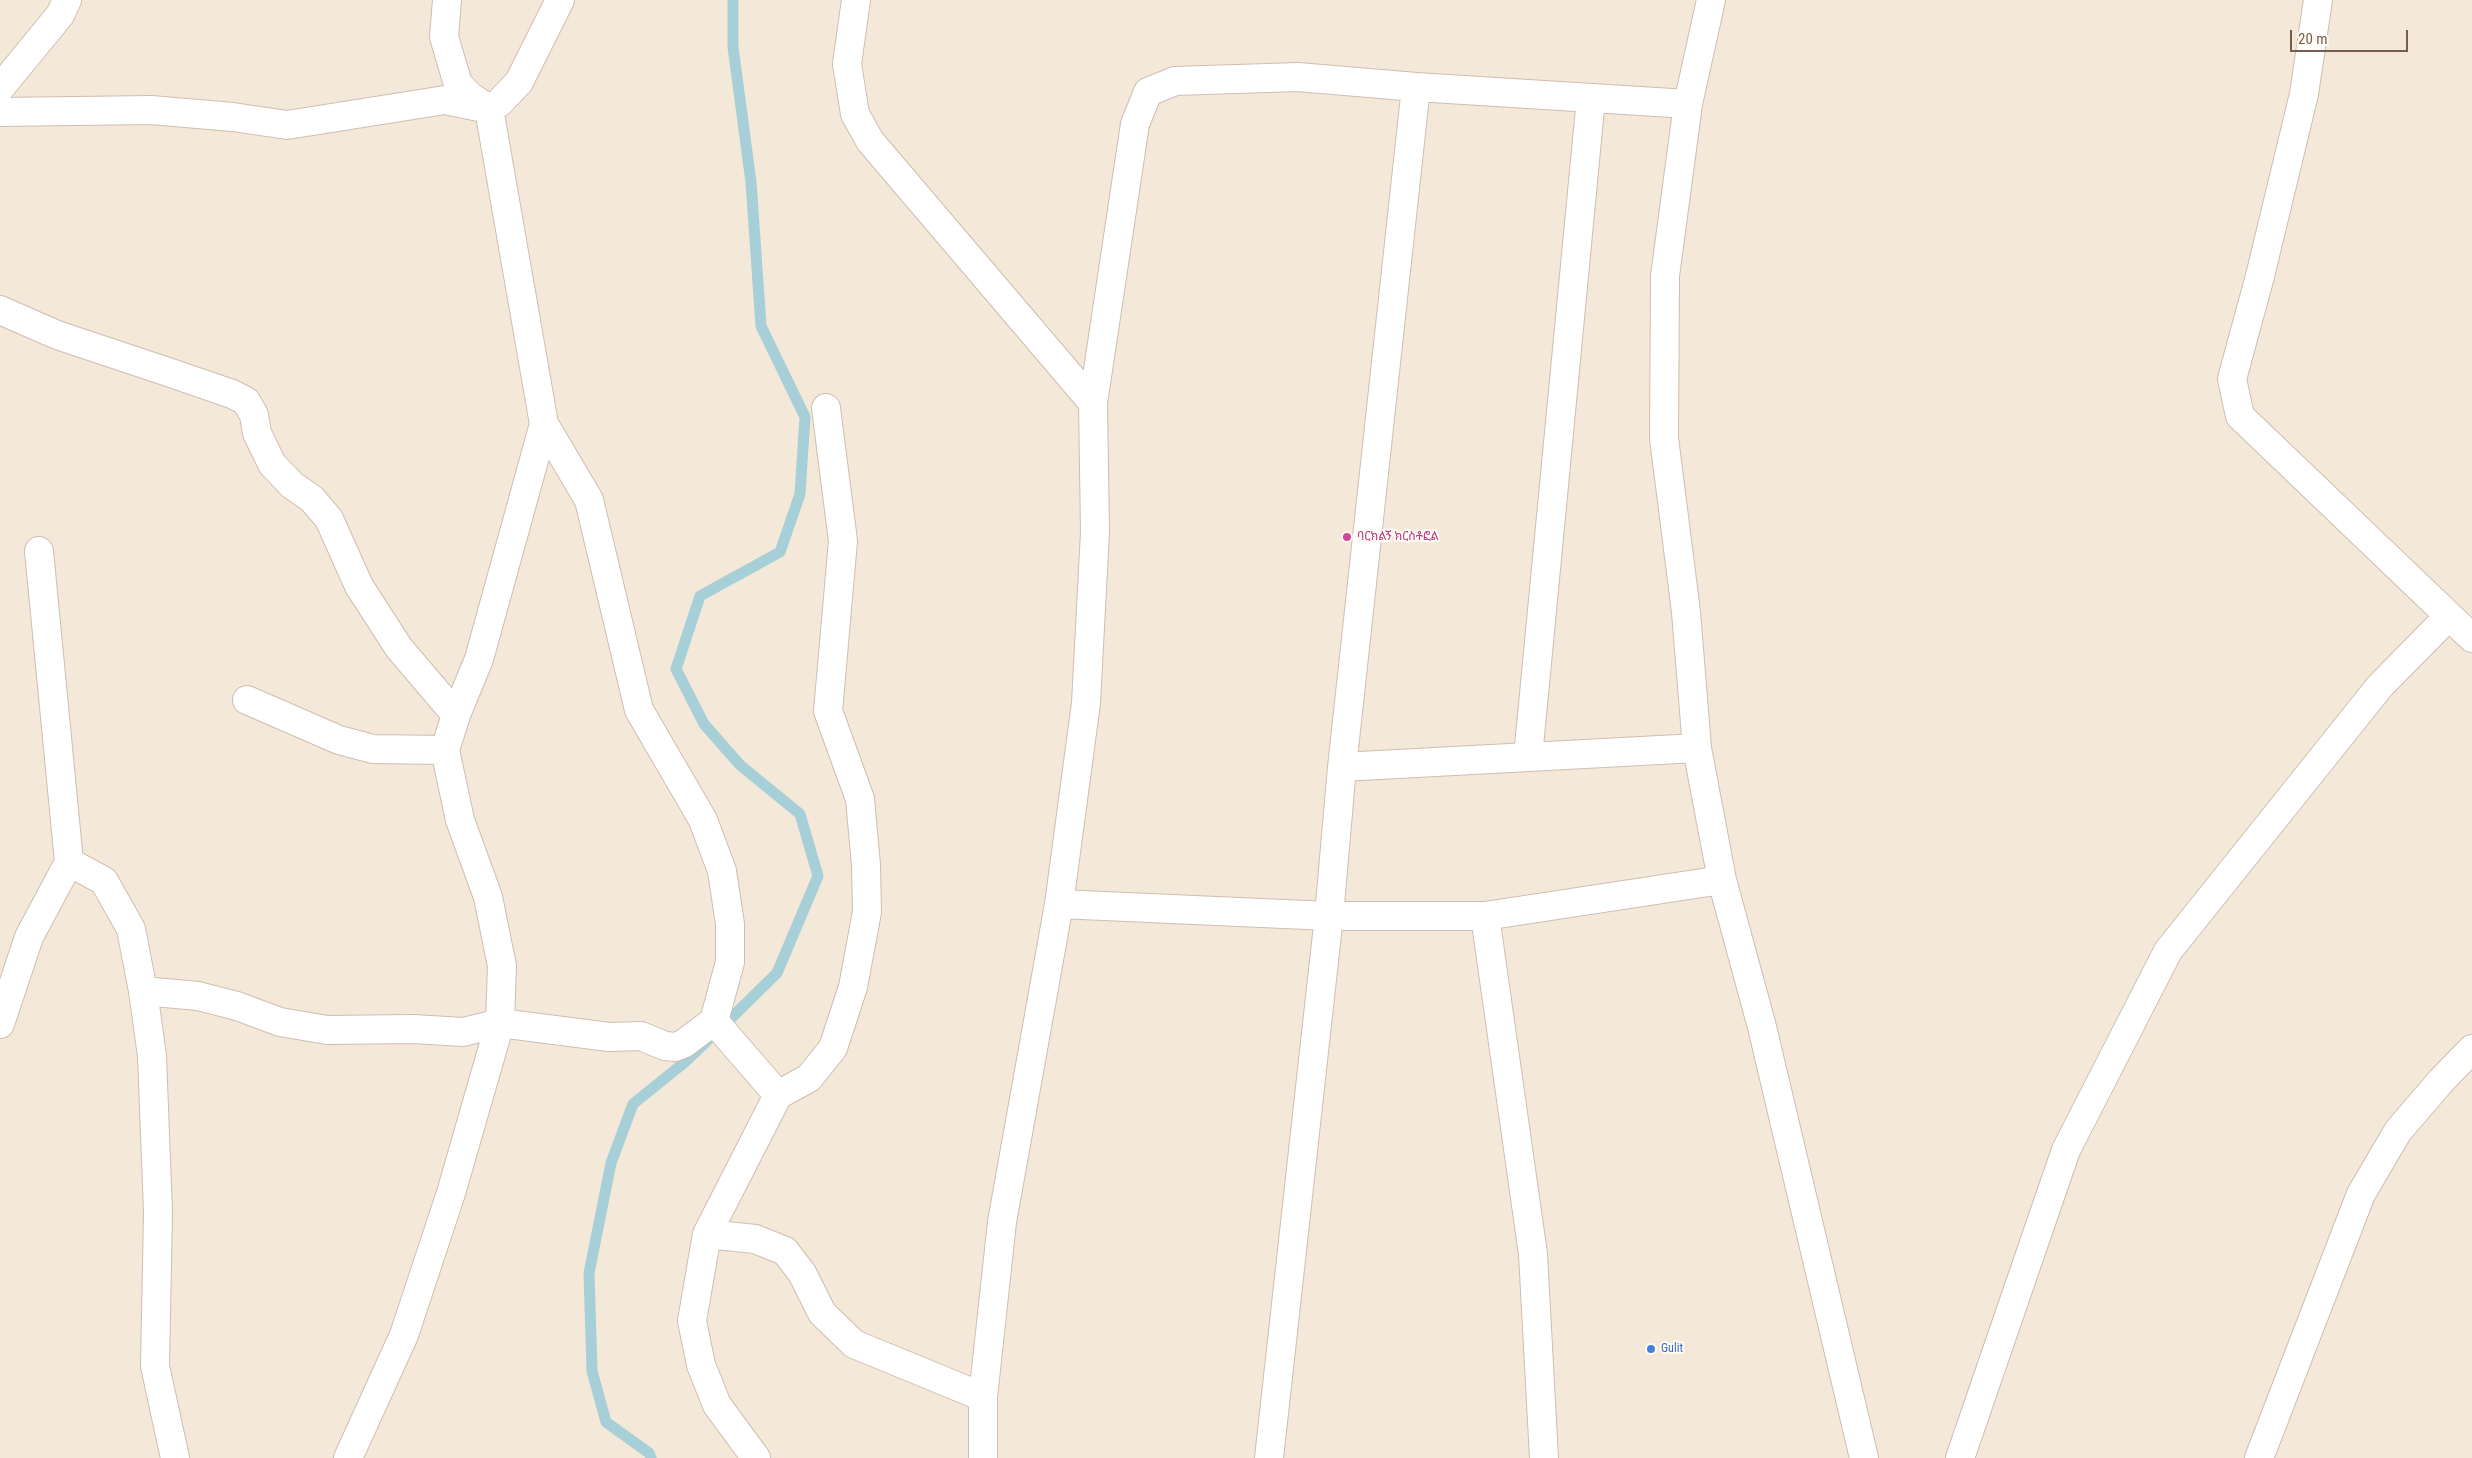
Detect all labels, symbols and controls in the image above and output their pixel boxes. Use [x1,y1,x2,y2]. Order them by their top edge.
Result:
scale bar [2292,20,2410,52]
text: 20 m [2298,30,2328,48]
place label: ባርክልኝ ክርስቶፎል [1357,530,1439,544]
marker: ባርክልኝ ክርስቶፎል [1341,531,1353,543]
place label: Gulit [1661,1342,1683,1356]
marker: Gulit [1645,1343,1657,1355]

